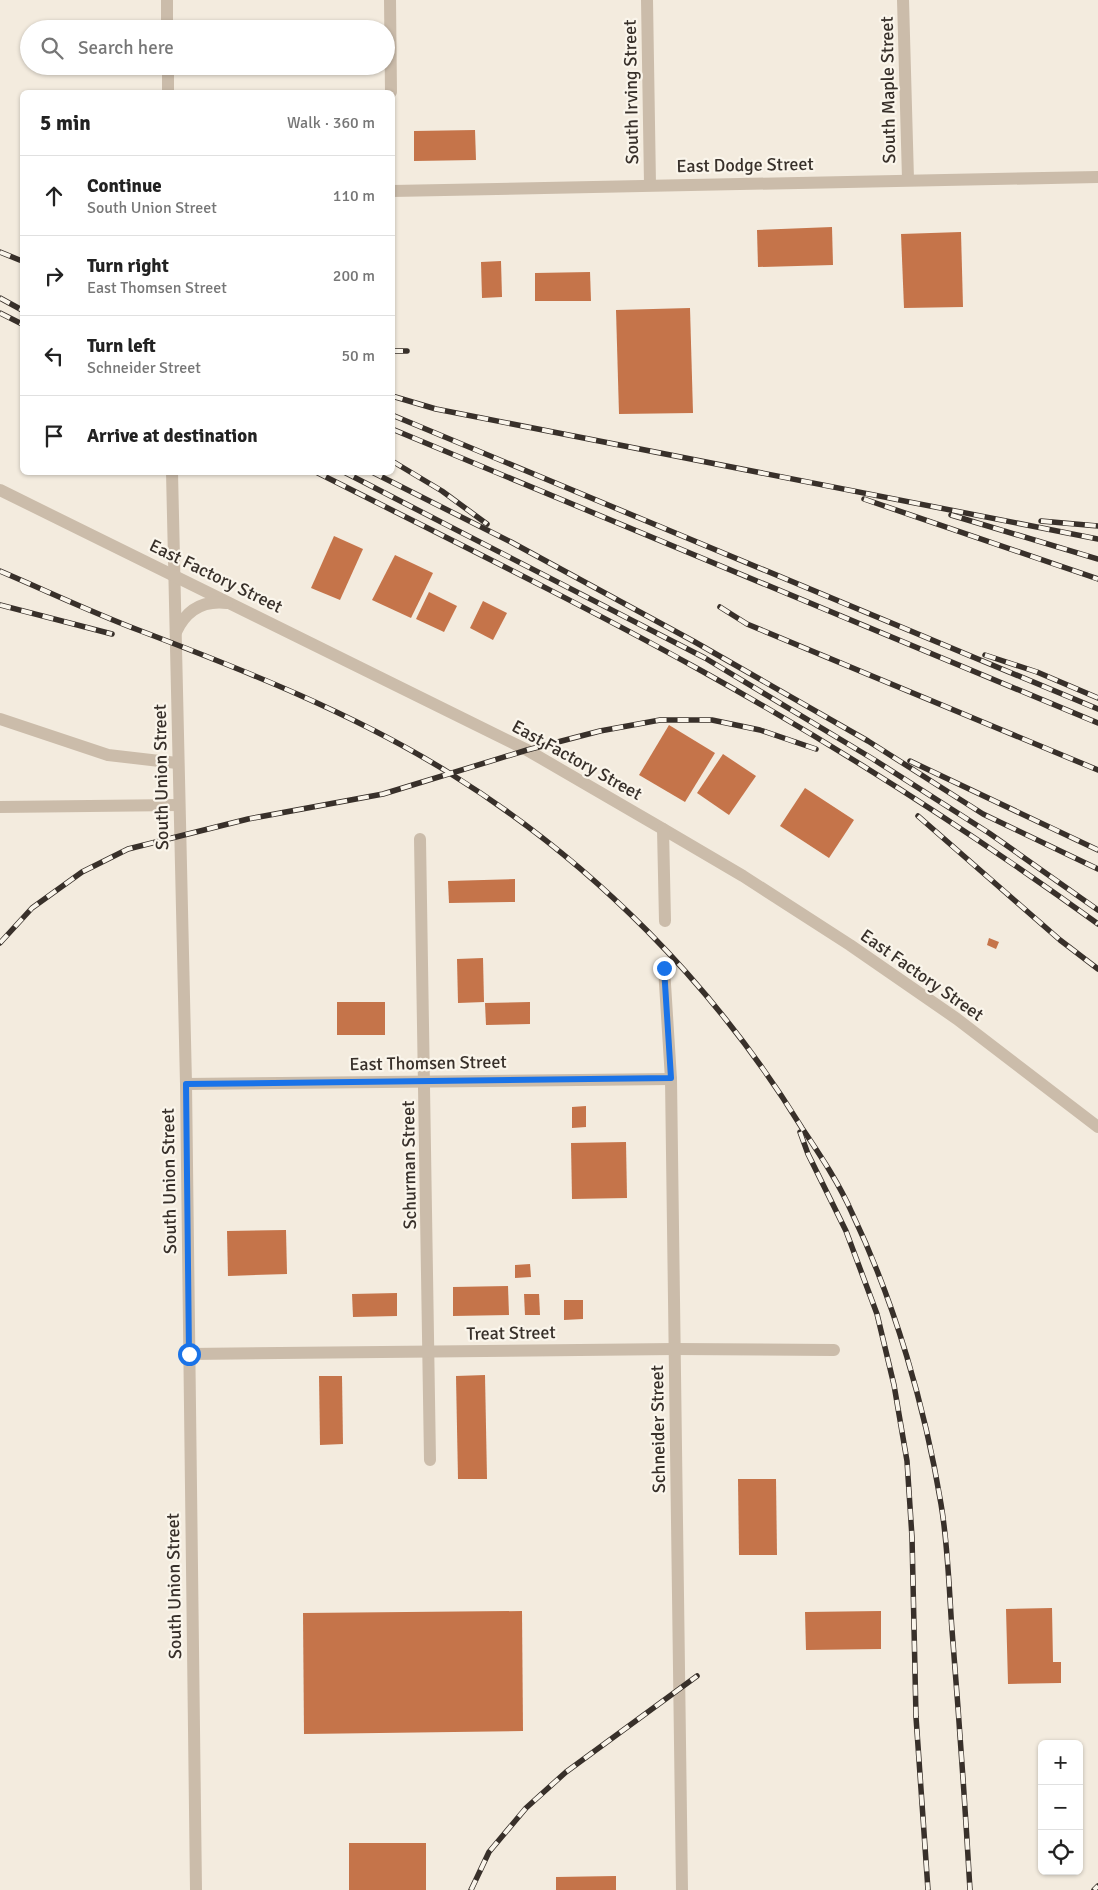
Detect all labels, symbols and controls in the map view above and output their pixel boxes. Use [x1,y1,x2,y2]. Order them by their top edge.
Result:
street label: South Maple Street [876,16,900,164]
street label: South Irving Street [619,19,643,165]
search box [20,20,395,75]
icon: search [38,34,66,62]
text: Search here [78,36,174,60]
text: 5 min [40,110,91,136]
text: Walk · 360 m [287,113,375,133]
street label: East Dodge Street [676,153,814,177]
text: Continue [87,174,162,198]
icon: ahead [40,182,68,210]
text: 110 m [333,186,375,206]
text: South Union Street [87,198,217,218]
text: Turn right [87,254,169,278]
icon: right [40,262,68,290]
text: 200 m [333,266,375,286]
text: East Thomsen Street [87,278,227,298]
text: Turn left [87,334,156,358]
icon: left [40,342,68,370]
text: 50 m [341,346,375,366]
text: Schneider Street [87,358,201,378]
icon: arrive [40,422,68,450]
text: Arrive at destination [87,424,258,448]
street label: East Factory Street [146,534,286,618]
street label: South Union Street [149,704,173,850]
street label: East Factory Street [508,715,646,805]
street label: East Factory Street [856,924,988,1026]
route end [653,957,676,980]
street label: East Thomsen Street [349,1051,507,1075]
street label: Schurman Street [397,1100,421,1230]
street label: South Union Street [157,1108,181,1254]
street label: Treat Street [466,1321,556,1345]
route start [178,1343,201,1366]
street label: Schneider Street [646,1365,670,1493]
street label: South Union Street [162,1513,186,1659]
map controls [1038,1740,1083,1875]
button: + [1038,1740,1083,1785]
button: − [1038,1785,1083,1830]
button: locate [1038,1830,1083,1875]

